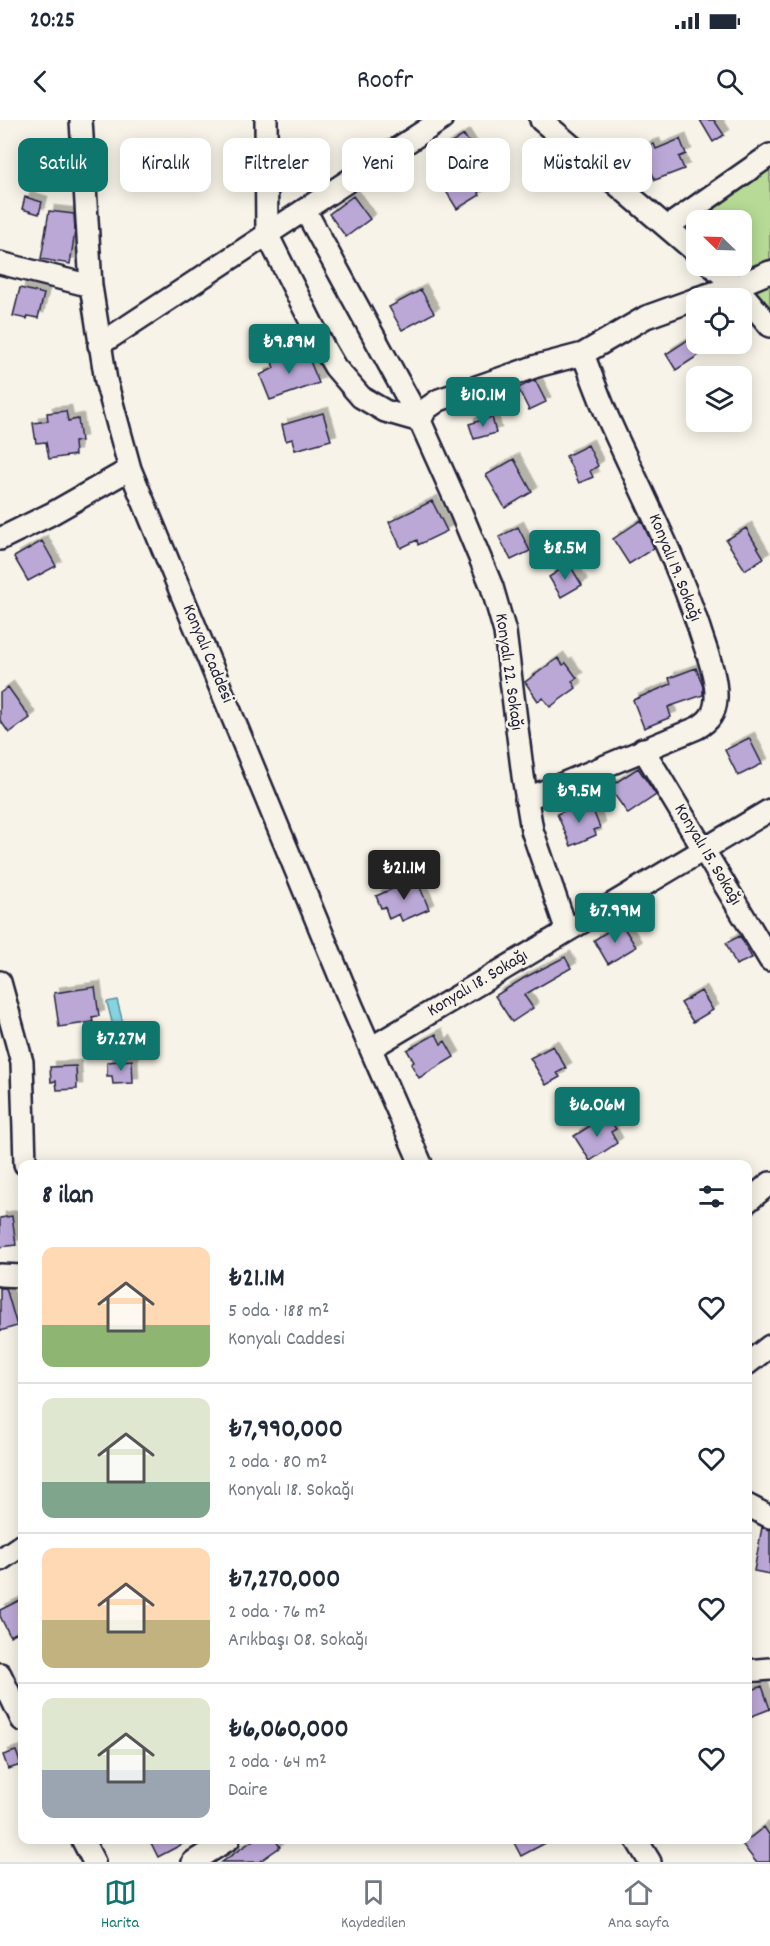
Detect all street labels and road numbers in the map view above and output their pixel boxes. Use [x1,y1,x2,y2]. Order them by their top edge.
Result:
street label: Konyalı 19. Sokağı [641,510,707,626]
street label: Konyalı Caddesi [175,601,239,707]
street label: Konyalı 22. Sokağı [487,612,529,732]
street label: Konyalı 15. Sokağı [667,800,747,910]
street label: Konyalı 18. Sokağı [423,944,533,1024]

